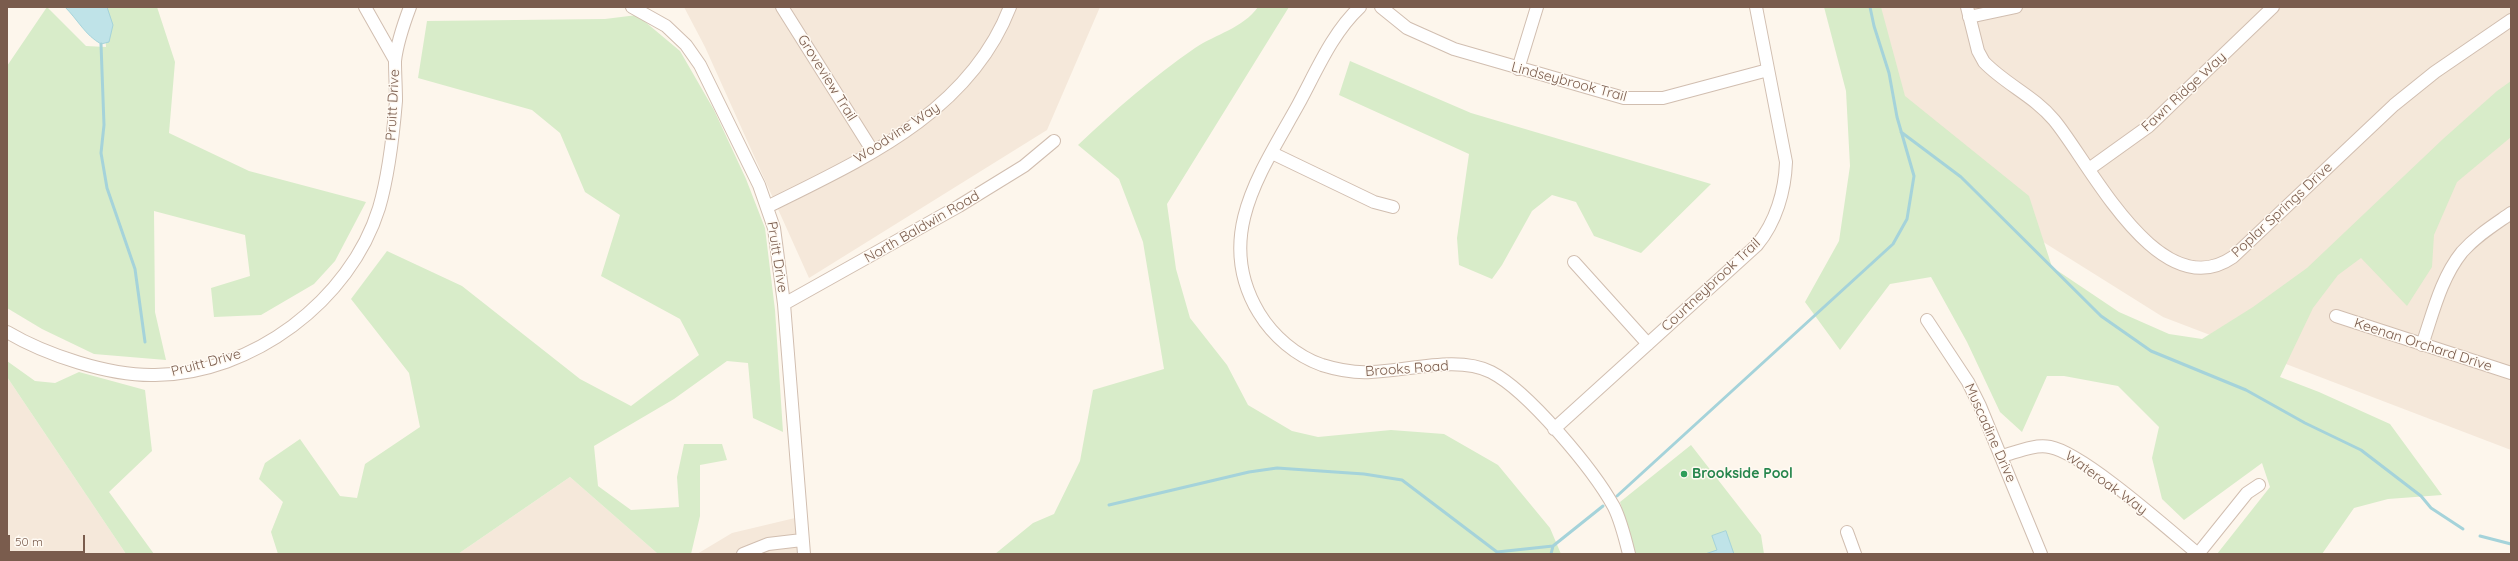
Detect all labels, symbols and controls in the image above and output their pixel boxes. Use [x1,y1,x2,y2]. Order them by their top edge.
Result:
street label: Groveview Trail [794,32,860,124]
street label: Fawn Ridge Way [2138,49,2230,135]
street label: Lindseybrook Trail [1509,59,1629,105]
street label: Pruitt Drive [383,69,403,141]
street label: Woodvine Way [851,99,943,167]
street label: Poplar Springs Drive [2228,159,2336,261]
street label: North Baldwin Road [862,187,982,267]
street label: Pruitt Drive [763,220,791,294]
street label: Courtneybrook Trail [1658,235,1764,335]
street label: Keenan Orchard Drive [2352,315,2494,375]
street label: Pruitt Drive [169,346,243,380]
street label: Brooks Road [1365,358,1449,380]
street label: Muscadine Drive [1961,381,2019,485]
street label: Wateroak Way [2062,448,2150,518]
place label: Brookside Pool [1692,466,1793,482]
marker: Brookside Pool [1679,469,1689,479]
scale bar [10,527,87,553]
text: 50 m [15,534,43,549]

